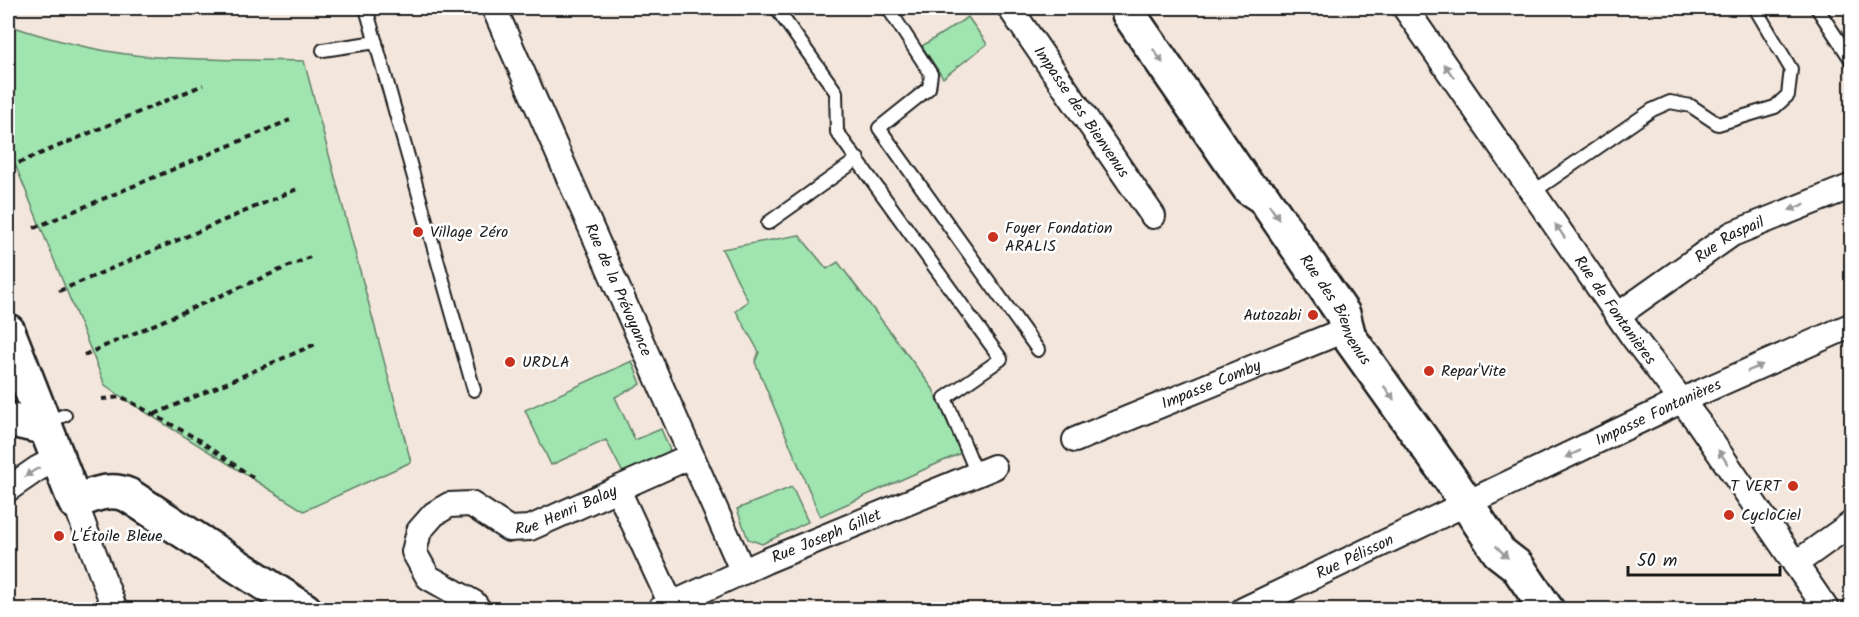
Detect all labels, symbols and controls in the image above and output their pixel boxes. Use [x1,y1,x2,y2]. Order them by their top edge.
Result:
street label: Impasse des Bienvenus [1027,41,1136,183]
one-way arrow [1153,48,1164,65]
one-way arrow [1443,63,1455,79]
one-way arrow [1788,203,1806,212]
one-way arrow [1268,204,1279,220]
street label: Rue Raspail [1689,210,1768,269]
place label: Foyer Fondation ARALIS [1005,216,1112,259]
street label: Rue de la Prévoyance [578,219,659,360]
place label: Village Zéro [430,220,508,245]
one-way arrow [1555,223,1566,239]
marker: Village Zéro [411,225,425,239]
marker: Foyer Fondation ARALIS [986,230,1000,244]
street label: Rue des Bienvenus [1293,249,1378,371]
street label: Rue de Fontanières [1568,250,1663,370]
place label: Autozabi [1243,303,1302,328]
marker: Autozabi [1306,308,1320,322]
place label: URDLA [522,350,570,375]
street label: Impasse Comby [1157,353,1265,416]
marker: URDLA [503,355,517,369]
place label: Repar'Vite [1441,359,1506,384]
marker: Repar'Vite [1422,364,1436,378]
one-way arrow [1747,364,1764,373]
street label: Impasse Fontanières [1591,372,1726,453]
one-way arrow [1383,385,1395,401]
one-way arrow [1565,449,1582,458]
one-way arrow [1717,449,1728,466]
one-way arrow [24,467,40,478]
place label: T VERT [1730,474,1782,499]
street label: Rue Henri Balay [514,478,622,541]
marker: T VERT [1786,479,1800,493]
street label: Rue Joseph Gillet [768,502,886,570]
place label: CycloCiel [1741,503,1801,528]
marker: CycloCiel [1722,508,1736,522]
place label: L'Étoile Bleue [71,524,162,549]
street label: Rue Pélisson [1312,527,1398,586]
marker: L'Étoile Bleue [52,529,66,543]
scale bar [1628,539,1780,577]
one-way arrow [1494,544,1508,558]
text: 50 m [1637,547,1677,576]

